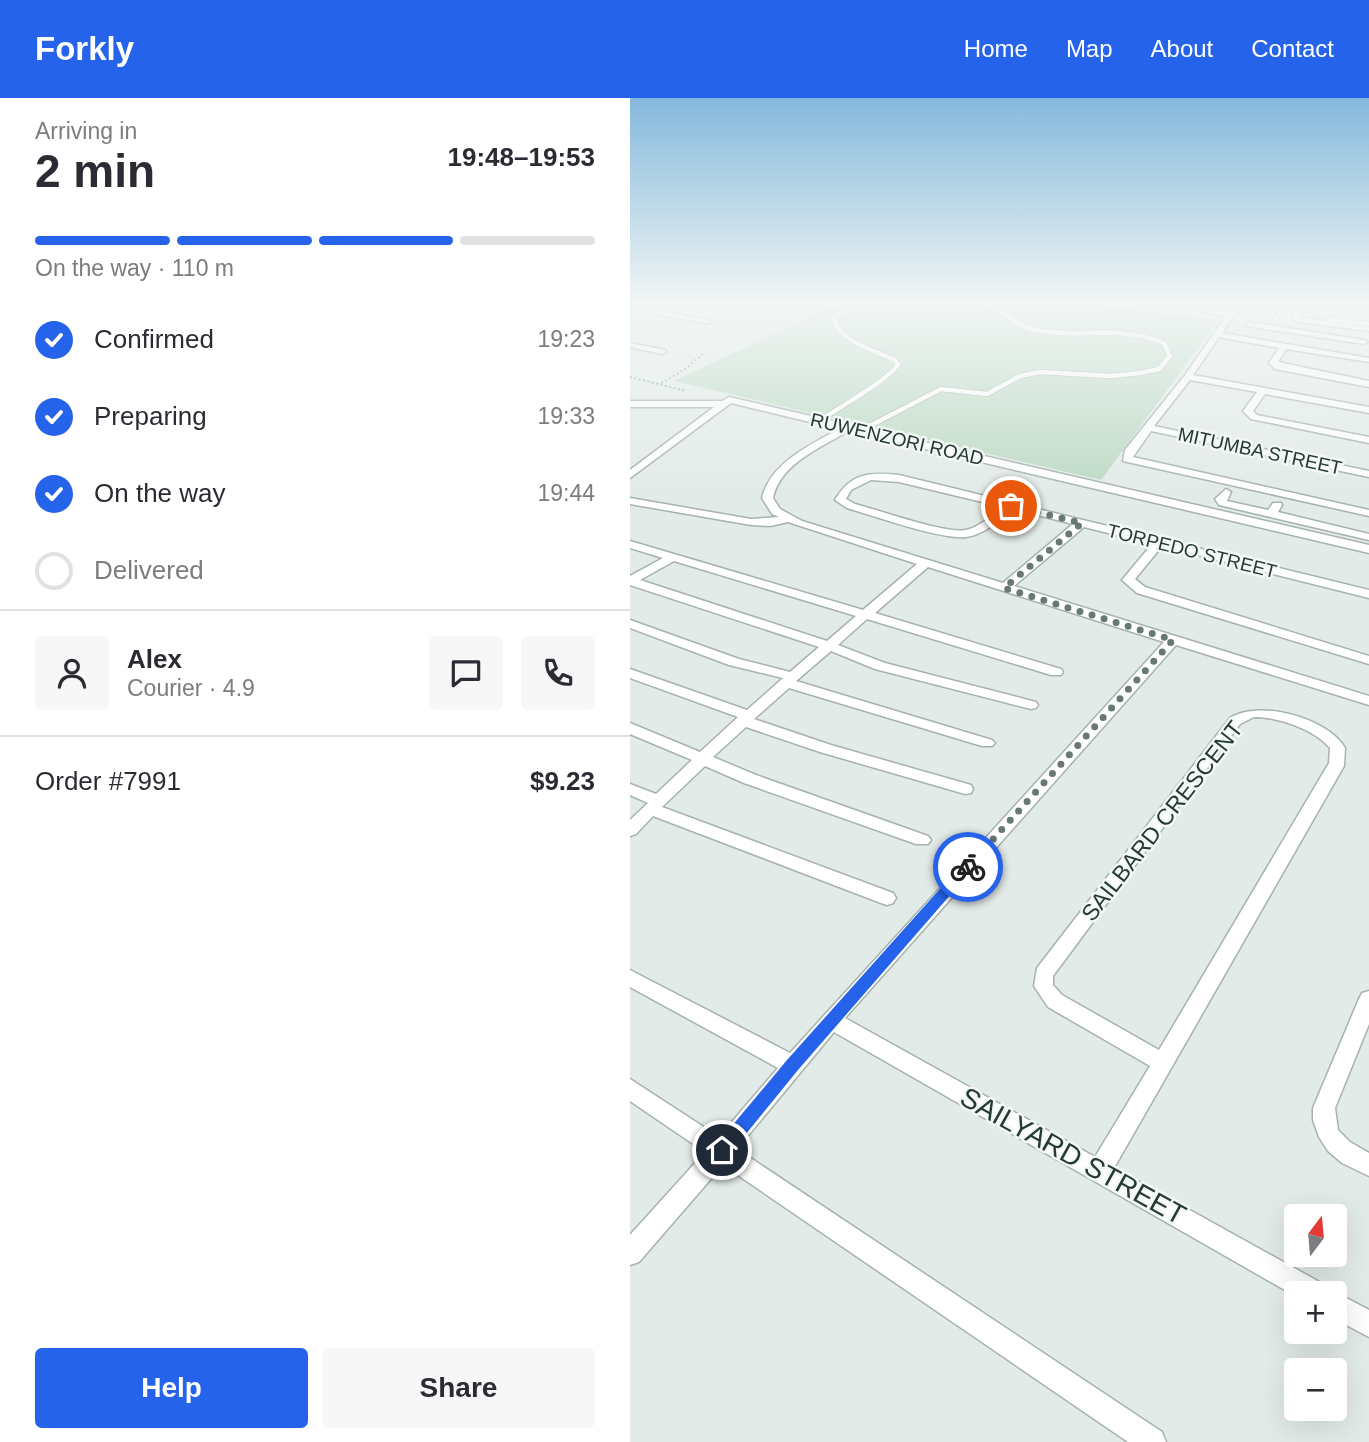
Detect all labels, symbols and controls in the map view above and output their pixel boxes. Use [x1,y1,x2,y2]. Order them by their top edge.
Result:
text: Forkly [35,30,134,67]
text: Home [964,35,1028,62]
text: Map [1066,35,1113,62]
text: About [1151,35,1213,62]
text: Contact [1251,35,1334,62]
text: Arriving in [35,118,137,144]
text: 19:48–19:53 [448,142,595,172]
text: 2 min [35,145,155,197]
text: On the way · 110 m [35,255,234,281]
icon: check [35,321,73,359]
text: Confirmed [94,324,214,354]
text: 19:23 [537,326,595,352]
icon: check [35,398,73,436]
text: Preparing [94,401,207,431]
text: 19:33 [537,403,595,429]
street label: RUWENZORI ROAD [808,409,986,469]
street label: MITUMBA STREET [1176,423,1344,479]
icon: check [35,475,73,513]
pin [981,476,1041,536]
text: On the way [94,478,226,508]
text: 19:44 [537,480,595,506]
icon: bag [992,487,1030,525]
street label: TORPEDO STREET [1105,520,1279,582]
text: Delivered [94,555,204,585]
button: person [35,636,109,710]
button: chat [429,636,503,710]
button: phone [521,636,595,710]
text: Alex [127,644,182,674]
text: Courier · 4.9 [127,675,255,701]
street label: SAILBARD CRESCENT [1076,716,1248,926]
text: Order #7991 [35,766,181,796]
text: $9.23 [530,766,595,796]
courier [933,832,1003,902]
icon: bike [949,848,987,886]
street label: SAILYARD STREET [955,1081,1191,1231]
pin [692,1120,752,1180]
icon: home [703,1131,741,1169]
north arrow [1284,1204,1348,1267]
map controls [1284,1204,1347,1421]
button: + [1284,1281,1347,1344]
button: Help [35,1348,308,1428]
button: Share [322,1348,595,1428]
button: − [1284,1358,1347,1421]

